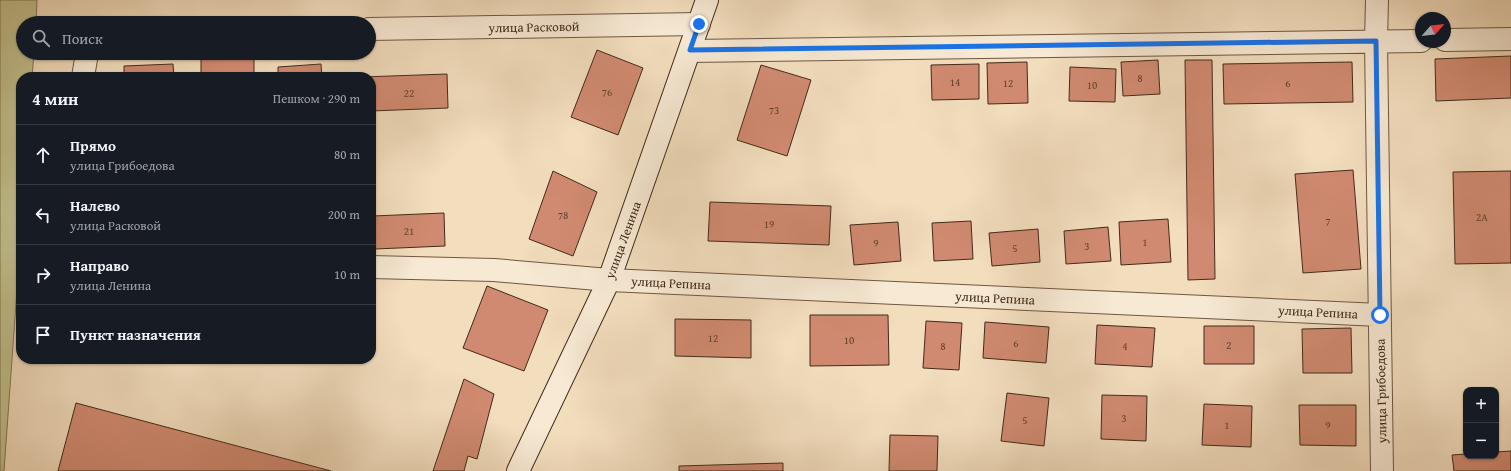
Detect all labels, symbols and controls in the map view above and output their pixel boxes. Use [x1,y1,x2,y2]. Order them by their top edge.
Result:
north arrow [1415,12,1451,48]
route end [690,15,708,33]
search box [16,16,376,60]
street label: улица Расковой [487,17,580,37]
icon: search [30,27,52,49]
text: Поиск [62,28,103,49]
house number: 8 [1137,70,1143,86]
house number: 14 [950,74,960,90]
house number: 12 [1003,75,1013,91]
house number: 6 [1285,75,1291,91]
house number: 10 [1087,77,1097,93]
house number: 76 [602,84,612,100]
house number: 22 [404,85,414,101]
text: 4 мин [32,86,78,111]
text: Пешком · 290 m [273,89,360,108]
house number: 73 [769,102,779,118]
text: Прямо [70,135,116,156]
icon: ahead [32,144,54,166]
text: 80 m [334,145,360,164]
text: улица Грибоедова [70,156,175,175]
text: Налево [70,195,120,216]
street label: улица Ленина [600,198,646,282]
icon: left [32,204,54,226]
text: 200 m [328,205,360,224]
house number: 78 [558,207,568,223]
house number: 2А [1476,209,1488,225]
house number: 7 [1325,213,1331,229]
text: улица Расковой [70,216,161,235]
house number: 19 [764,216,774,232]
house number: 21 [404,223,414,239]
house number: 1 [1142,234,1148,250]
house number: 9 [873,235,879,251]
house number: 3 [1084,238,1090,254]
house number: 5 [1012,240,1018,256]
text: Направо [70,255,129,276]
icon: right [32,264,54,286]
text: 10 m [334,265,360,284]
street label: улица Репина [630,271,712,295]
text: улица Ленина [70,276,151,295]
street label: улица Репина [954,286,1036,310]
street label: улица Репина [1277,300,1359,324]
route start [1371,306,1389,324]
icon: arrive [32,324,54,346]
text: Пункт назначения [70,324,201,345]
house number: 12 [708,330,718,346]
house number: 10 [844,332,854,348]
house number: 6 [1013,335,1019,351]
house number: 2 [1226,337,1232,353]
house number: 8 [940,338,946,354]
house number: 4 [1122,338,1128,354]
street label: улица Грибоедова [1371,338,1391,444]
map controls [1463,387,1499,459]
button: + [1463,387,1499,423]
house number: 3 [1121,410,1127,426]
house number: 5 [1022,412,1028,428]
house number: 1 [1224,417,1230,433]
house number: 9 [1325,417,1331,433]
button: − [1463,423,1499,459]

